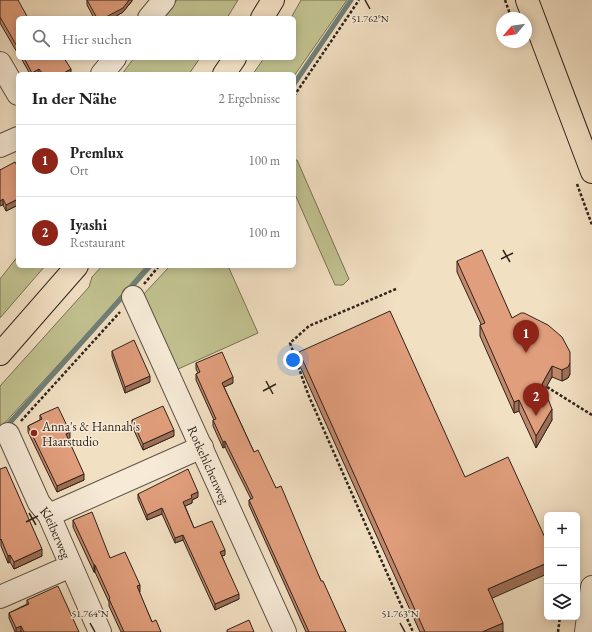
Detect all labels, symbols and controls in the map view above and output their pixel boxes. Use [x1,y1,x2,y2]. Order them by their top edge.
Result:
text: 51.762°N [351,12,389,25]
north arrow [496,12,532,48]
search box [16,16,296,60]
icon: search [30,27,52,49]
text: Hier suchen [62,29,132,48]
text: In der Nähe [32,87,117,109]
text: 2 Ergebnisse [219,90,280,107]
text: Premlux [70,143,123,162]
text: 1 [42,152,48,169]
text: 100 m [249,152,280,169]
text: Ort [70,162,88,179]
text: Iyashi [70,215,107,234]
text: 2 [42,224,48,241]
text: 100 m [249,224,280,241]
text: Restaurant [70,234,125,251]
pin: 1 [513,320,539,353]
your location [283,350,303,370]
pin: 2 [523,383,549,416]
place label: Anna's & Hannah's Haarstudio [41,418,140,450]
street label: Rotkehlchenweg [184,423,234,507]
marker: Anna's & Hannah's Haarstudio [29,428,39,438]
street label: Kleiberweg [37,503,76,561]
map controls [544,512,580,620]
button: + [544,512,580,548]
button: − [544,548,580,584]
button: layers [544,584,580,620]
text: 51.764°N [71,607,109,620]
text: 51.763°N [381,607,419,620]

